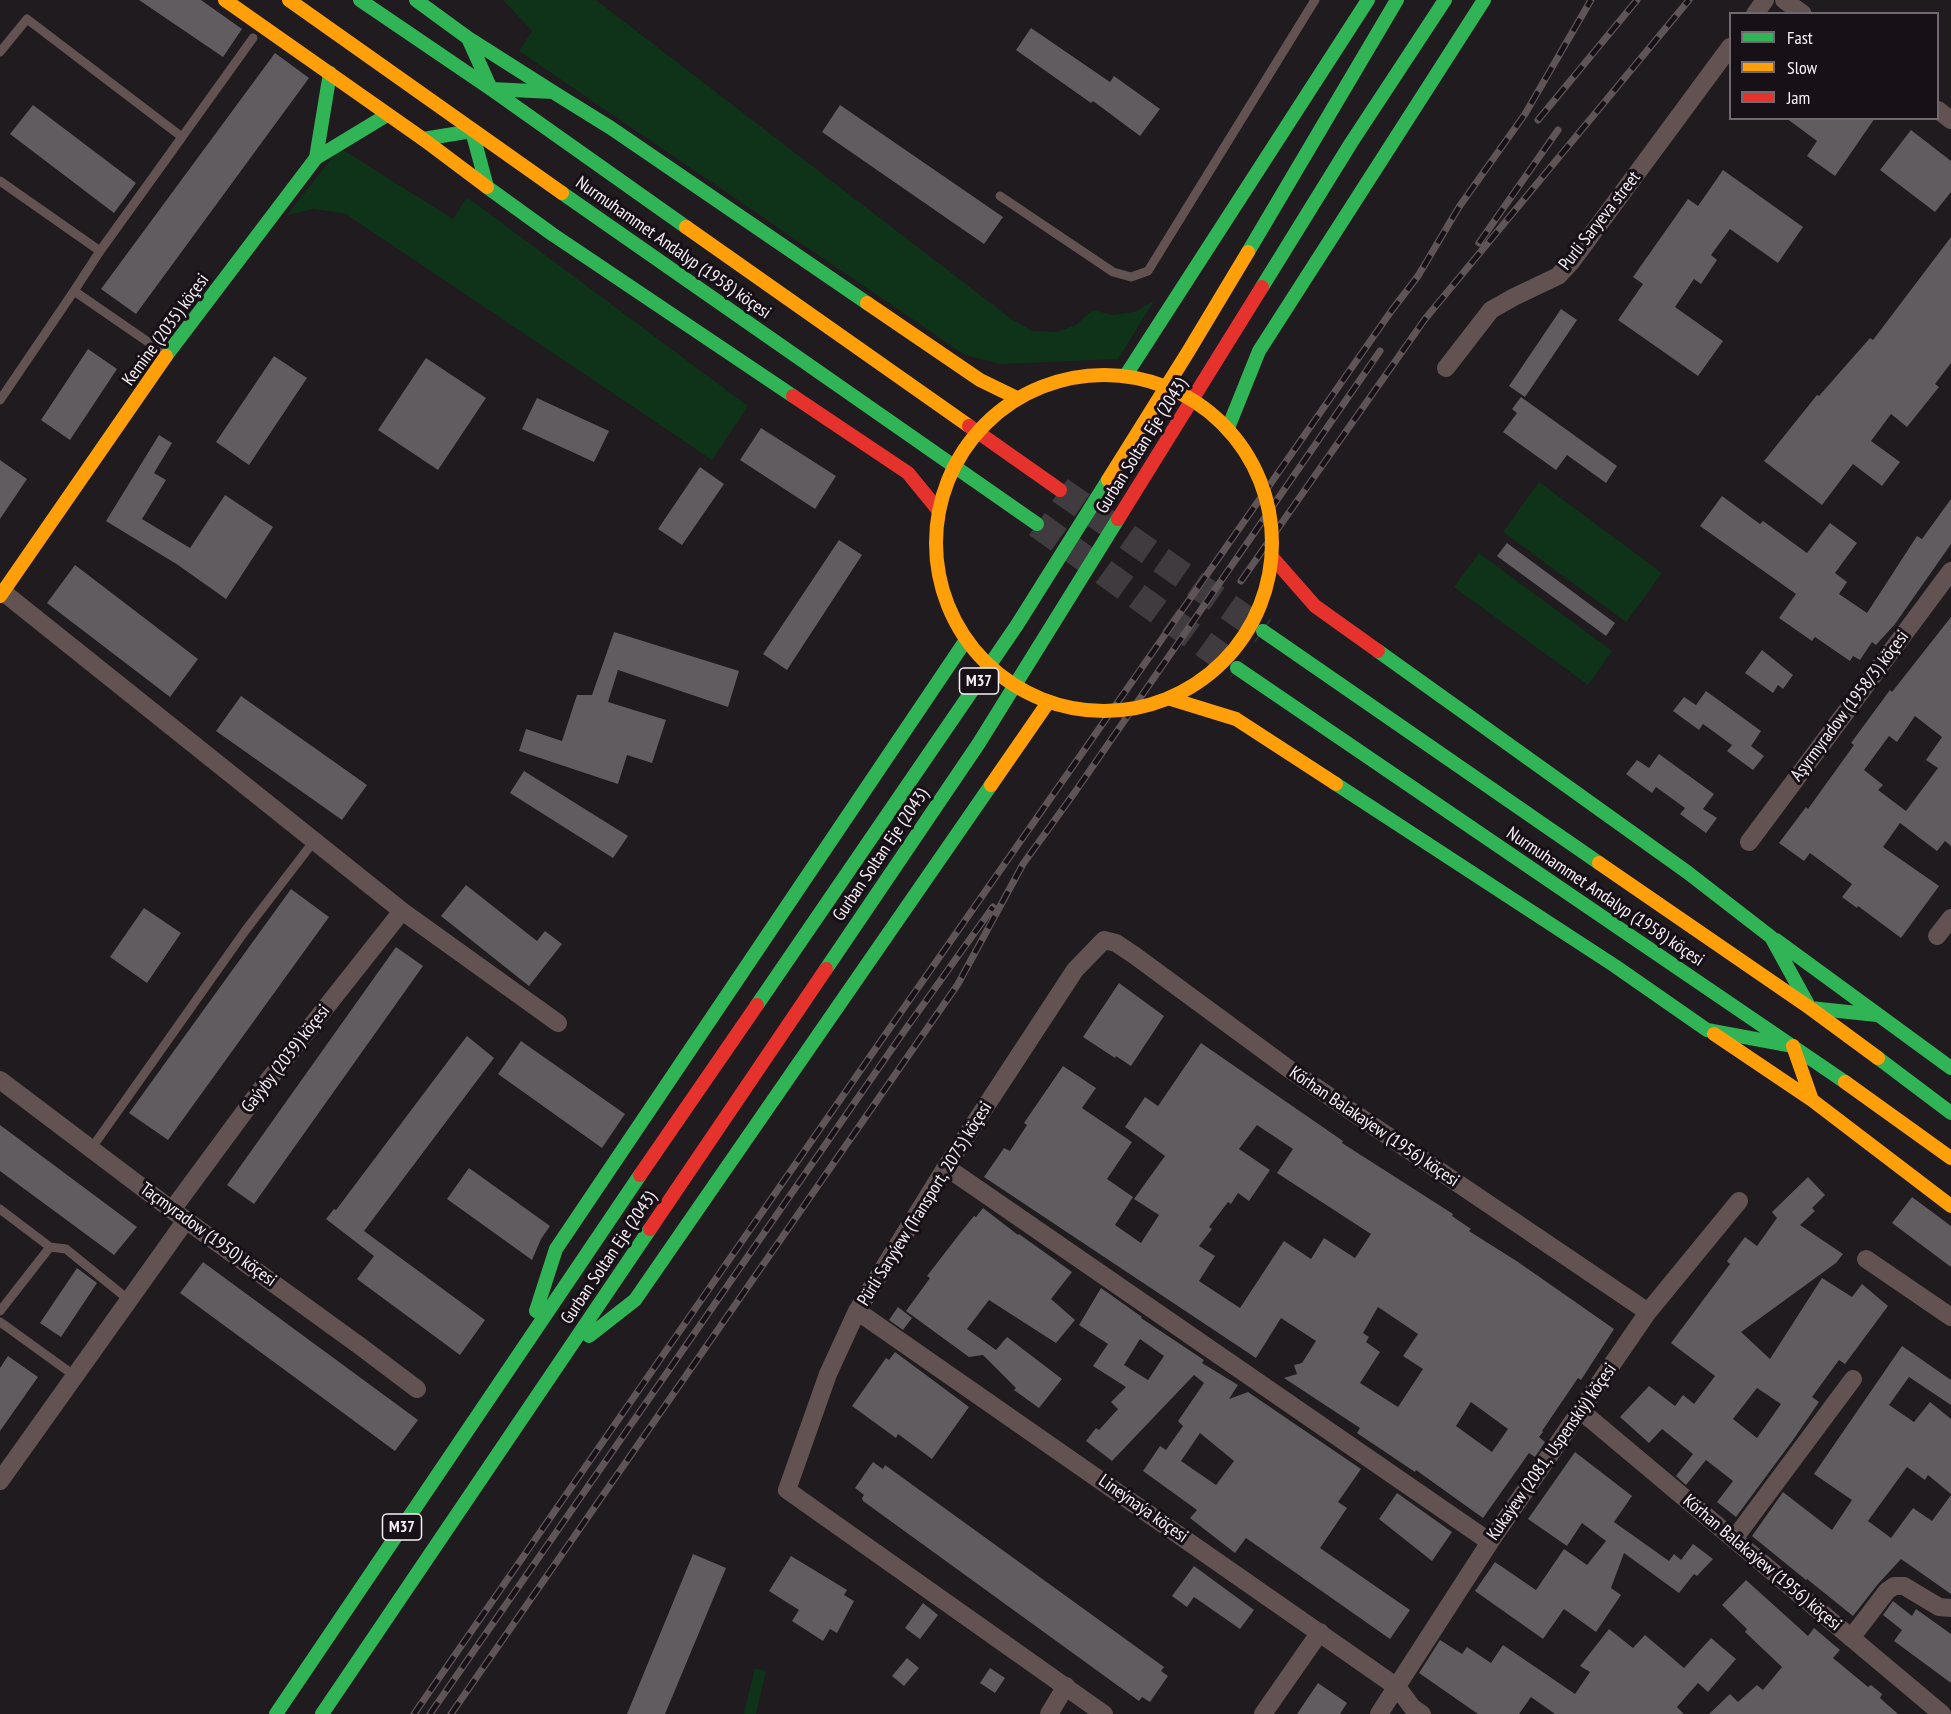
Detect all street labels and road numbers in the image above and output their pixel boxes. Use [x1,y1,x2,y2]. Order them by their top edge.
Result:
street label: Purli Saryeva street [1555,167,1645,275]
street label: Nurmuhammet Andalyp (1958) köçesi [571,172,775,324]
street label: Kemine (2035) köçesi [118,270,214,390]
street label: Gurban Soltan Eje (2043) [1092,374,1192,518]
street label: Aşyrmyradow (1958/3) köçesi [1786,626,1914,786]
road number: M37 [960,668,998,694]
street label: Gurban Soltan Eje (2043) [829,785,933,925]
street label: Nurmuhammet Andalyp (1958) köçesi [1502,823,1708,971]
street label: Gaýyby (2039) köçesi [237,1001,335,1117]
street label: Körhan Balakaýew (1956) köçesi [1285,1062,1463,1192]
street label: Pürli Saryýew (Transport, 2075) köçesi [853,1098,997,1310]
street label: Taçmyradow (1950) köçesi [136,1178,280,1292]
street label: Gurban Soltan Eje (2043) [557,1188,661,1328]
street label: Kukaýew (2081, Uspenskiý) köçesi [1483,1359,1621,1545]
street label: Lineýnaýa köçesi [1094,1470,1192,1548]
street label: Körhan Balakaýew (1956) köçesi [1678,1490,1846,1636]
road number: M37 [382,1514,422,1540]

